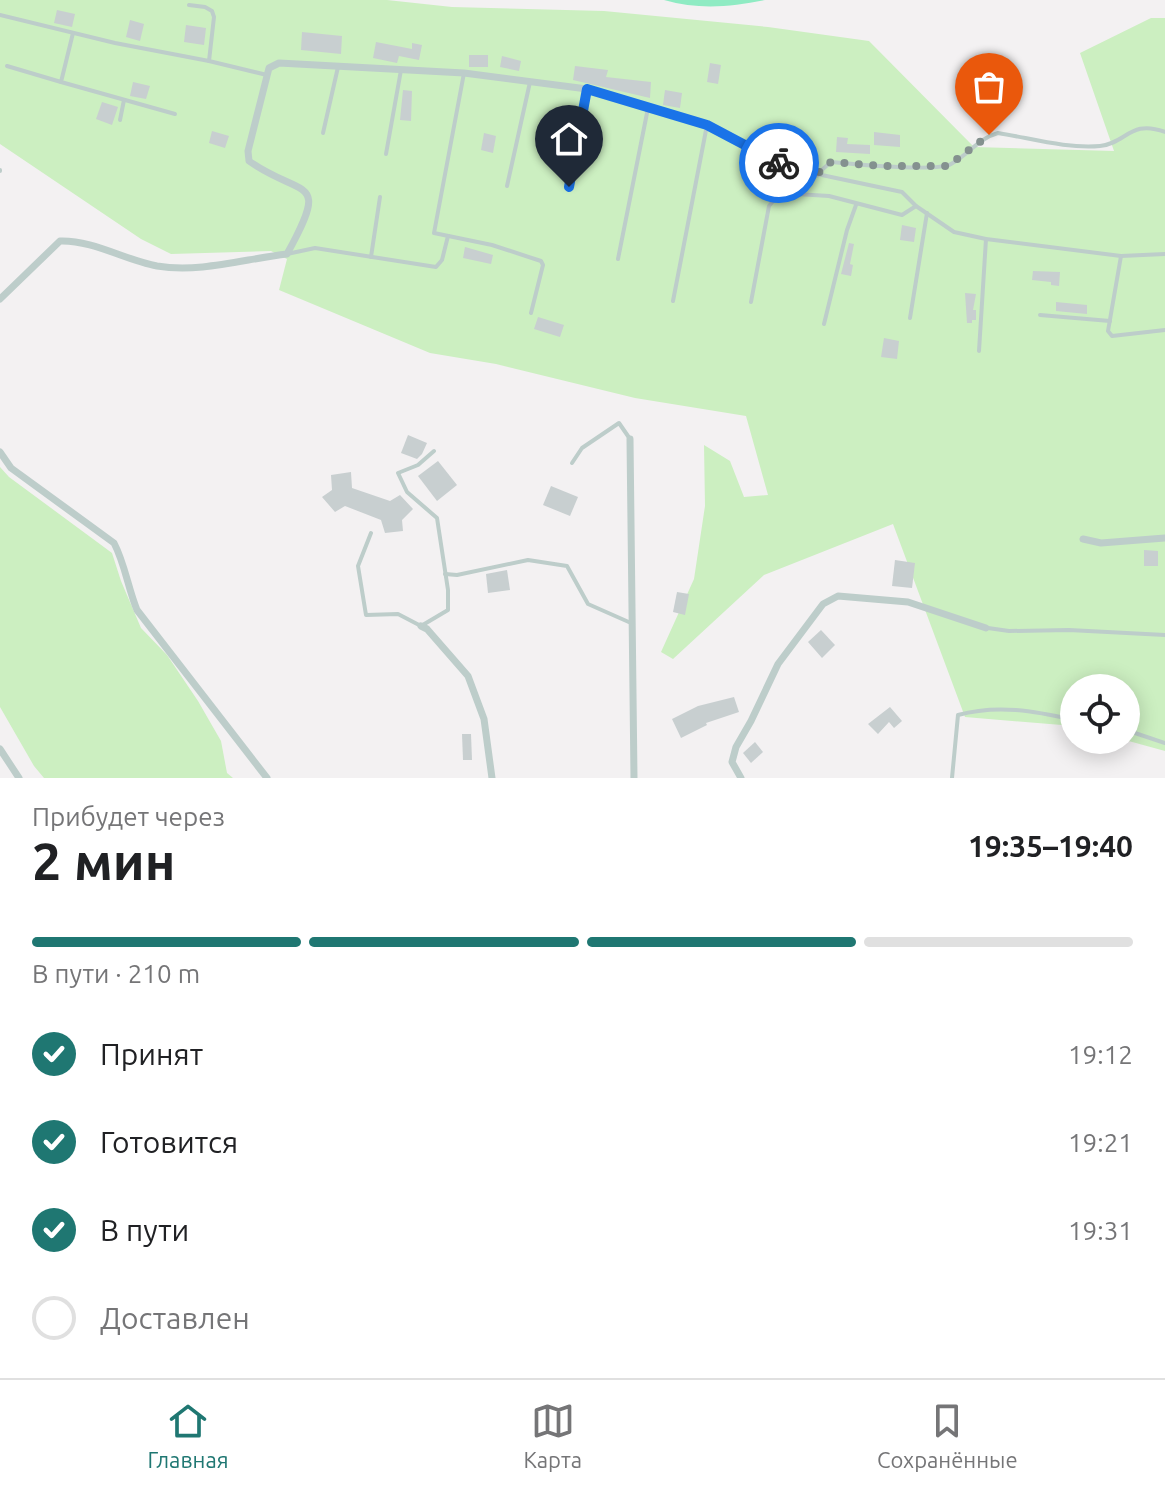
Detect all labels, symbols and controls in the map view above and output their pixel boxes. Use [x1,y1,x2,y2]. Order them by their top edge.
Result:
pin [955,53,1023,135]
icon: bag [967,65,1011,109]
pin [535,105,603,187]
icon: home [547,117,591,161]
courier [739,123,819,203]
icon: bike [757,141,801,185]
map controls [1060,674,1140,754]
button: locate [1060,674,1140,754]
text: Прибудет через [32,802,225,831]
text: 19:35–19:40 [968,829,1133,863]
text: 2 мин [32,832,175,890]
text: В пути · 210 m [32,959,200,988]
icon: check [32,1032,76,1076]
text: Принят [100,1037,203,1071]
text: 19:12 [1068,1040,1133,1069]
icon: check [32,1120,76,1164]
text: Готовится [100,1125,238,1159]
text: 19:21 [1068,1128,1133,1157]
icon: check [32,1208,76,1252]
text: В пути [100,1213,189,1247]
text: 19:31 [1068,1216,1133,1245]
text: Доставлен [100,1301,250,1335]
tab: Главная [147,1399,229,1472]
tab: Карта [523,1399,582,1472]
tab: Сохранённые [877,1399,1018,1472]

